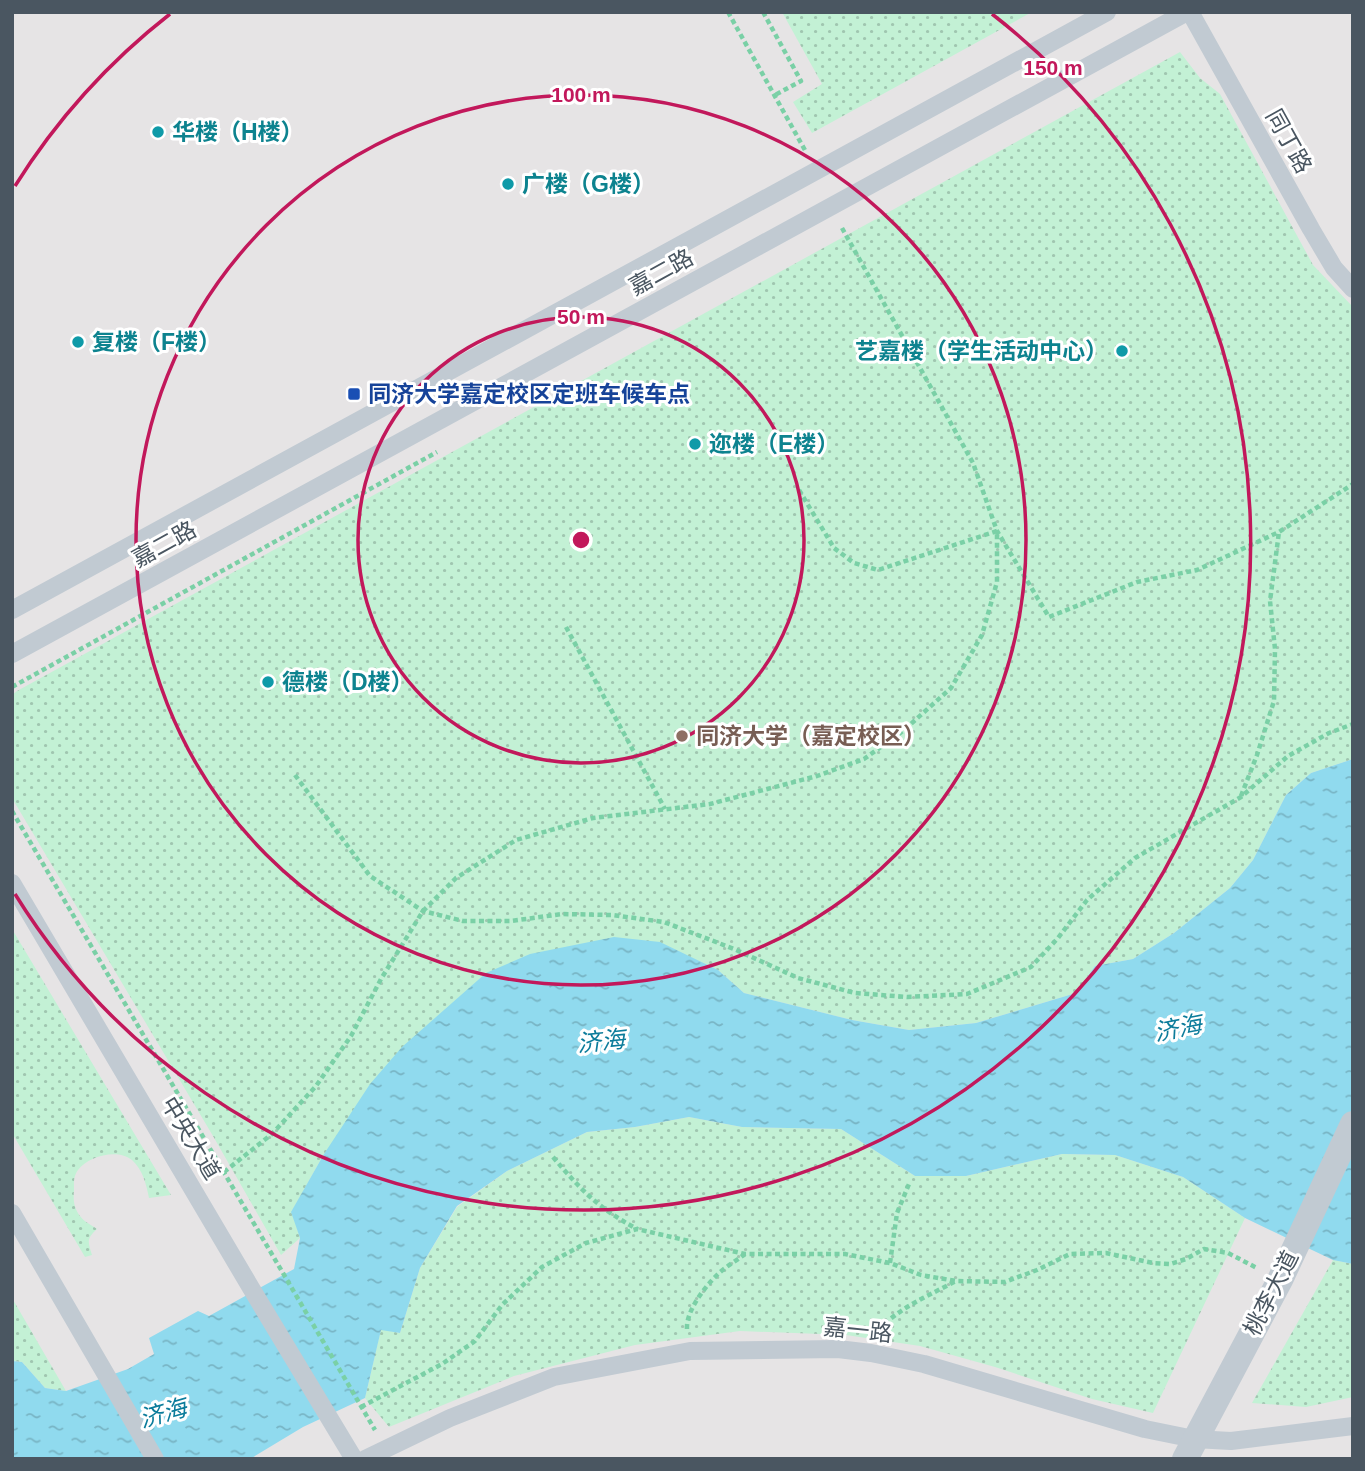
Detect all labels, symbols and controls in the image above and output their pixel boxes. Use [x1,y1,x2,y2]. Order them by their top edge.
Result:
text: 150 m [1023,56,1083,79]
text: 100 m [551,83,611,106]
street label: 同丁路 [1261,105,1317,177]
place label: 华楼（H楼） [172,119,304,145]
marker: 华楼（H楼） [150,124,166,140]
place label: 广楼（G楼） [522,171,655,197]
marker: 广楼（G楼） [500,176,516,192]
street label: 嘉二路 [625,244,697,300]
text: 50 m [557,305,605,328]
place label: 复楼（F楼） [92,329,221,355]
marker: 复楼（F楼） [70,334,86,350]
place label: 艺嘉楼（学生活动中心） [855,338,1108,364]
marker: 艺嘉楼（学生活动中心） [1114,343,1130,359]
place label: 同济大学嘉定校区定班车候车点 [368,381,690,407]
marker: 同济大学嘉定校区定班车候车点 [346,386,362,402]
place label: 迩楼（E楼） [709,431,839,457]
marker: 迩楼（E楼） [687,436,703,452]
street label: 嘉二路 [128,516,200,572]
centre of rings [569,528,593,552]
place label: 德楼（D楼） [282,669,414,695]
marker: 德楼（D楼） [260,674,276,690]
place label: 同济大学（嘉定校区） [696,723,926,749]
marker: 同济大学（嘉定校区） [674,728,690,744]
water label: 济海 [1152,1010,1207,1046]
water label: 济海 [576,1025,629,1057]
street label: 中央大道 [156,1092,226,1184]
street label: 桃李大道 [1239,1246,1303,1340]
street label: 嘉一路 [822,1313,894,1347]
water label: 济海 [136,1393,193,1433]

